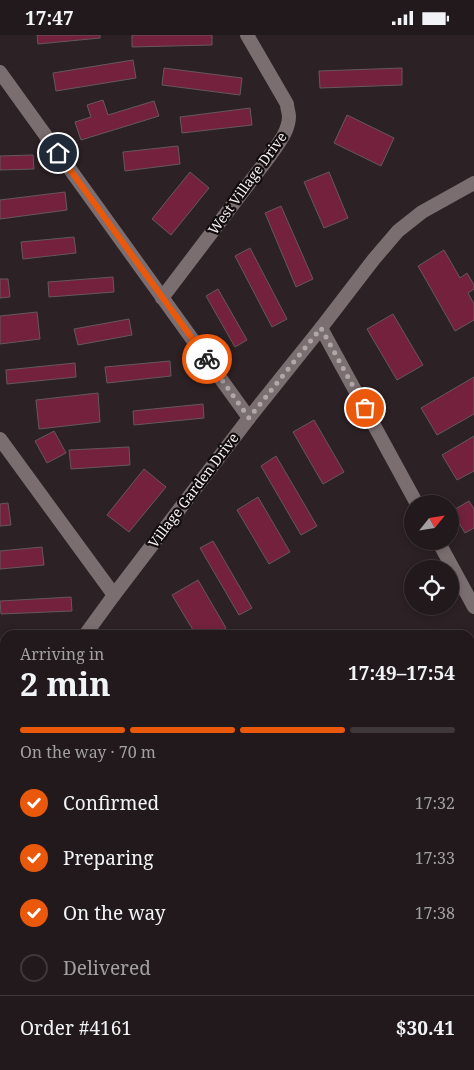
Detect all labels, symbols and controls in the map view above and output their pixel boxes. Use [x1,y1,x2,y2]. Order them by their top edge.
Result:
text: 17:47 [25,5,74,31]
street label: West Village Drive [203,128,291,238]
pin [37,132,79,174]
icon: home [44,139,72,167]
courier [182,334,232,384]
icon: bike [193,345,221,373]
pin [344,387,386,429]
icon: bag [351,394,379,422]
street label: Village Garden Drive [144,429,242,551]
north arrow [404,495,459,550]
map controls [404,495,459,615]
button: locate [404,560,459,615]
text: Arriving in [20,643,104,665]
text: 17:49–17:54 [348,660,455,686]
text: 2 min [20,662,111,705]
text: On the way · 70 m [20,741,156,763]
icon: check [20,789,48,817]
text: Confirmed [63,790,159,816]
text: 17:32 [415,792,455,814]
icon: check [20,844,48,872]
text: Preparing [63,845,153,871]
text: 17:33 [415,847,455,869]
icon: check [20,899,48,927]
text: On the way [63,900,166,926]
text: 17:38 [415,902,455,924]
text: Delivered [63,955,151,981]
text: Order #4161 [20,1015,132,1041]
text: $30.41 [396,1015,455,1041]

